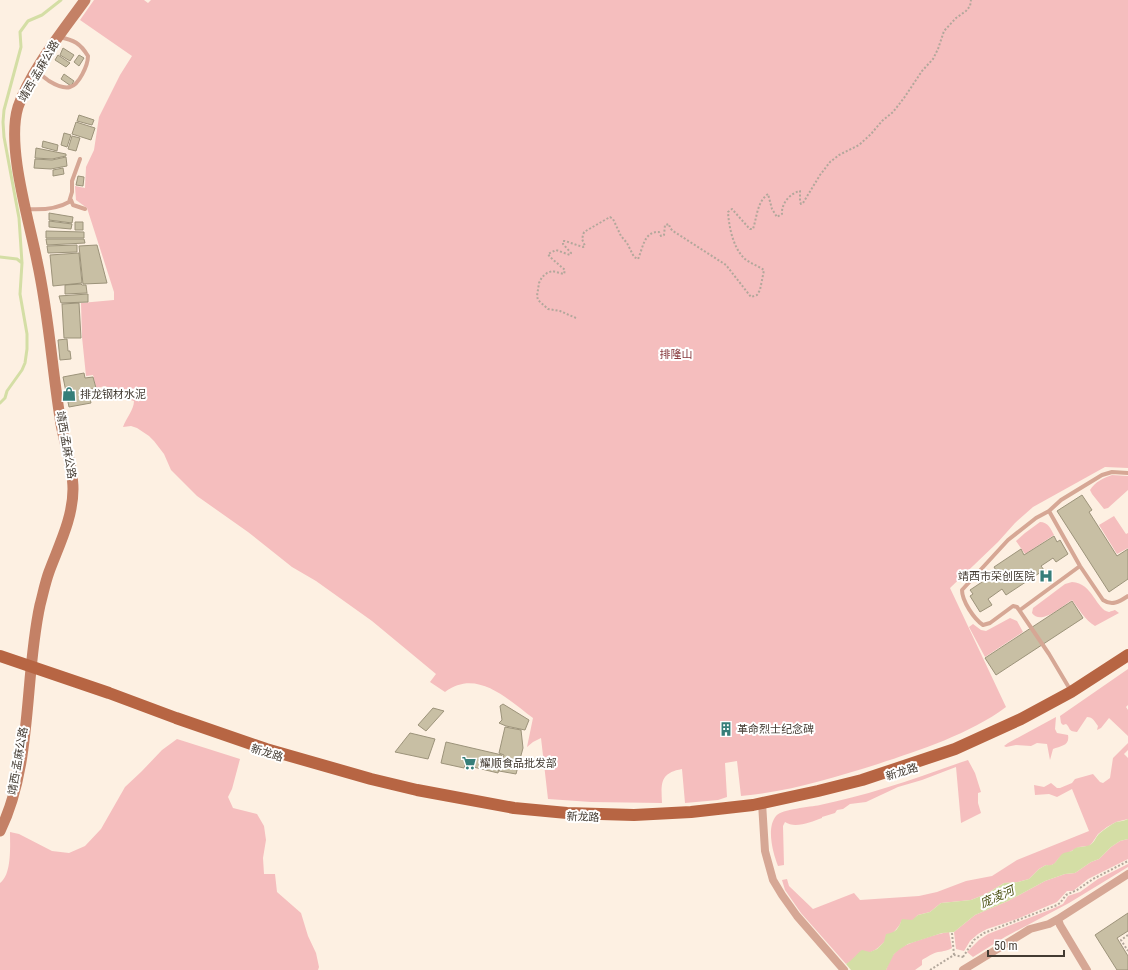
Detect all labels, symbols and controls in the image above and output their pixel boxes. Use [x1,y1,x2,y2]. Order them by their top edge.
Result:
street label: 靖西-孟麻公路 [16,38,62,104]
park label: 排隆山 [660,348,693,361]
shop icon: 排龙钢材水泥 [61,386,77,402]
place label: 排龙钢材水泥 [80,388,146,401]
street label: 靖西-孟麻公路 [54,410,78,480]
hospital icon: 靖西市荣创医院 [1038,568,1054,584]
place label: 靖西市荣创医院 [958,570,1035,583]
building icon: 革命烈士纪念碑 [718,721,734,737]
place label: 革命烈士纪念碑 [737,723,814,736]
street label: 靖西-孟麻公路 [6,726,30,796]
street label: 新龙路 [249,742,285,764]
supermarket icon: 耀顺食品批发部 [461,755,477,771]
place label: 耀顺食品批发部 [480,757,557,770]
street label: 新龙路 [884,761,920,783]
street label: 新龙路 [566,810,600,824]
water label: 庞凌河 [978,882,1018,911]
scale bar [988,932,1064,958]
text: 50 m [994,939,1018,953]

